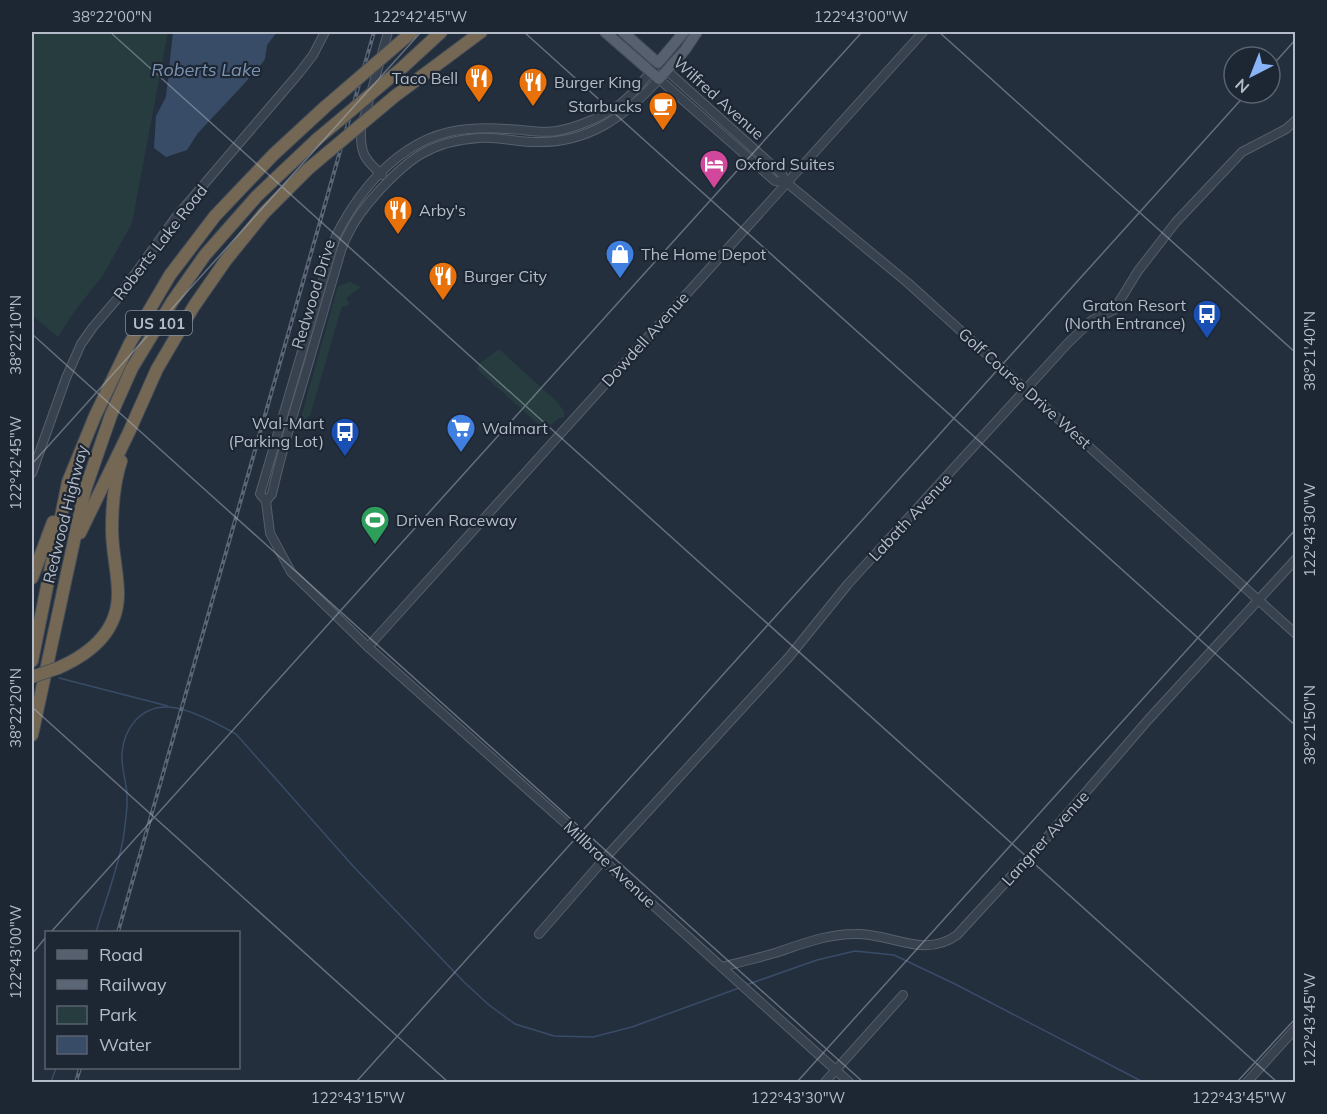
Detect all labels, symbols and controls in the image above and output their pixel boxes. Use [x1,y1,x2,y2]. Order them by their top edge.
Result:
text: 38°22'00"N [72,7,152,26]
text: 122°42'45"W [373,7,468,26]
text: 122°43'00"W [814,7,909,26]
north arrow [1222,45,1282,105]
street label: Wilfred Avenue [670,52,768,144]
water label: Roberts Lake [151,58,261,81]
restaurant icon: Taco Bell [463,62,495,104]
restaurant icon: Burger King [517,66,549,108]
place label: Taco Bell [392,68,458,88]
place label: Burger King [554,72,641,92]
text: N [1231,75,1253,98]
cafe icon: Starbucks [647,90,679,132]
place label: Starbucks [568,96,642,116]
hotel icon: Oxford Suites [698,148,730,190]
place label: Oxford Suites [735,154,835,174]
street label: Roberts Lake Road [109,180,211,304]
restaurant icon: Arby's [382,194,414,236]
place label: Arby's [419,200,466,220]
street label: Redwood Drive [287,237,339,351]
shop icon: The Home Depot [604,238,636,280]
place label: The Home Depot [641,244,767,264]
restaurant icon: Burger City [427,260,459,302]
place label: Burger City [464,266,548,286]
street label: Dowdell Avenue [597,287,693,391]
text: 38°22'10"N [6,295,25,375]
place label: Graton Resort (North Entrance) [1064,295,1186,333]
bus stop icon: Graton Resort (North Entrance) [1191,298,1223,340]
road number: US 101 [126,311,192,335]
text: 38°21'40"N [1300,311,1319,391]
street label: Golf Course Drive West [955,323,1096,453]
supermarket icon: Walmart [445,412,477,454]
place label: Wal-Mart (Parking Lot) [229,413,324,451]
text: 122°42'45"W [6,415,25,510]
bus stop icon: Wal-Mart (Parking Lot) [329,416,361,458]
place label: Walmart [482,418,548,438]
street label: Redwood Highway [38,442,92,585]
street label: Labath Avenue [864,469,956,565]
text: 122°43'30"W [1300,482,1319,577]
sports icon: Driven Raceway [359,504,391,546]
place label: Driven Raceway [396,510,517,530]
text: 38°22'20"N [6,668,25,748]
text: 38°21'50"N [1300,685,1319,765]
street label: Langner Avenue [997,786,1093,890]
street label: Millbrae Avenue [560,816,660,912]
text: 122°43'00"W [6,904,25,999]
legend [45,931,240,1069]
text: Road [99,943,143,966]
text: 122°43'45"W [1300,972,1319,1067]
text: Railway [99,973,167,996]
text: Park [99,1003,138,1026]
text: Water [99,1033,152,1056]
text: 122°43'15"W [311,1088,406,1107]
text: 122°43'30"W [751,1088,846,1107]
text: 122°43'45"W [1192,1088,1287,1107]

